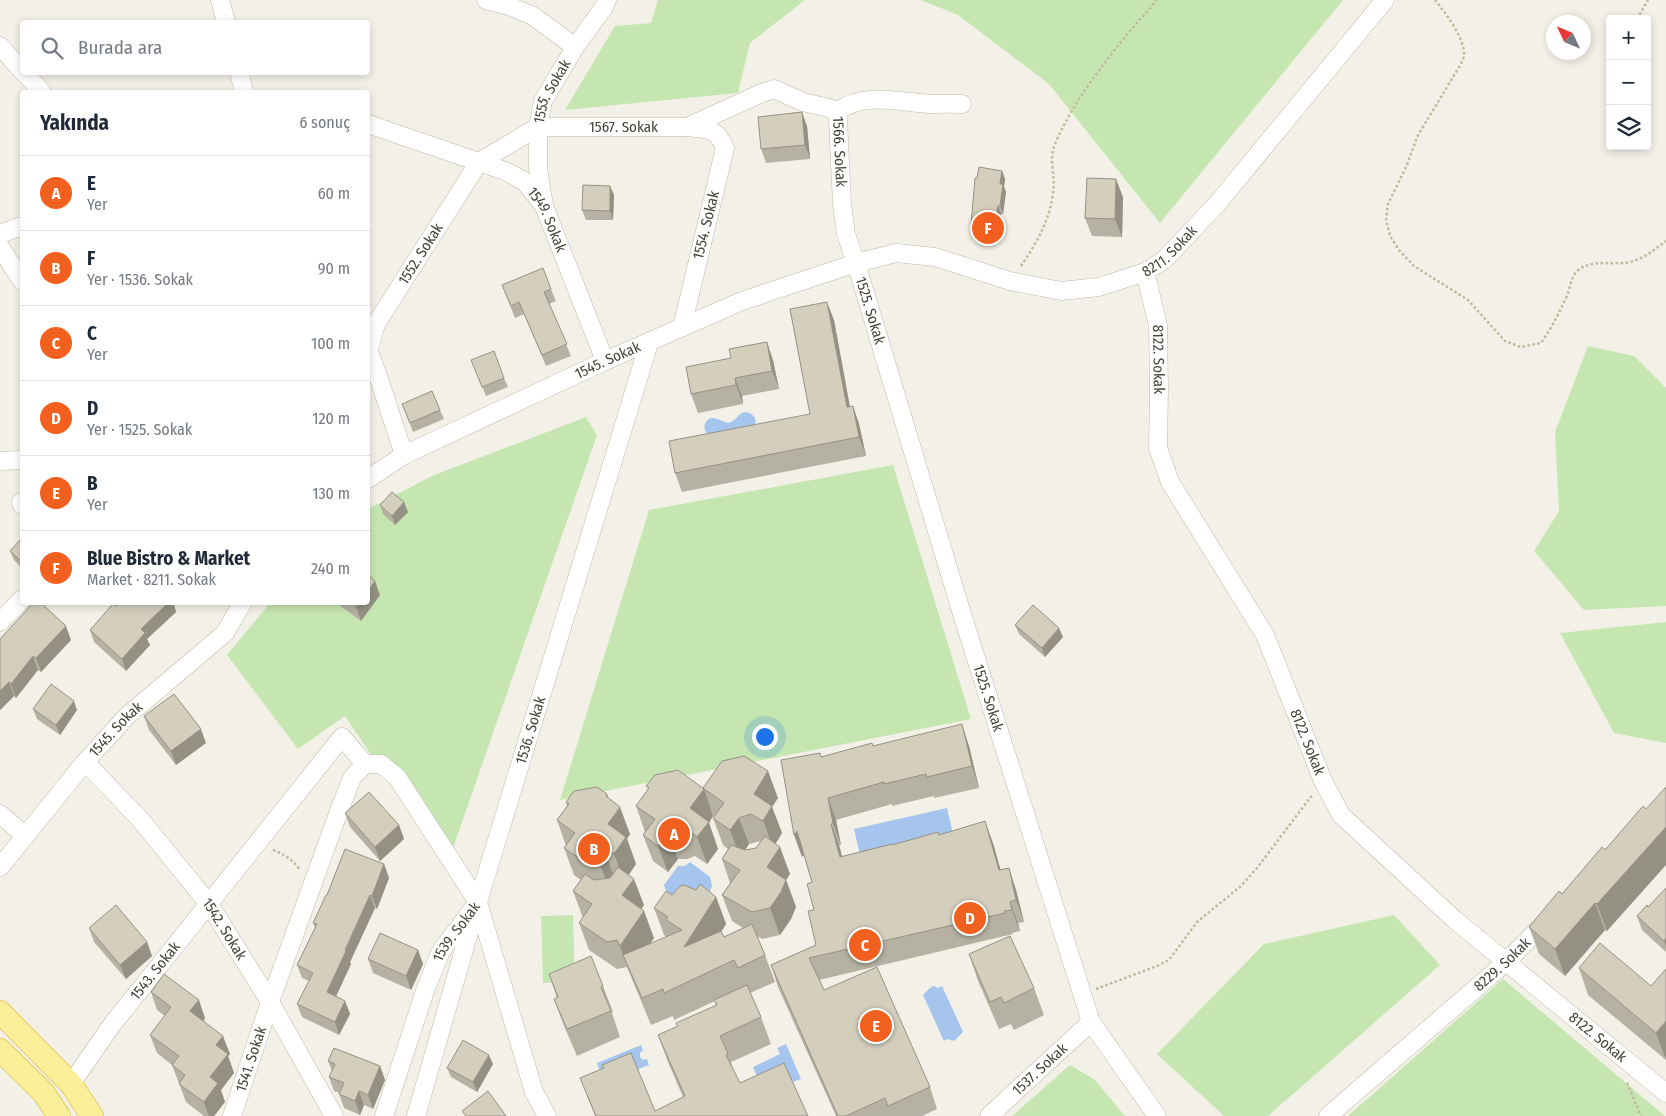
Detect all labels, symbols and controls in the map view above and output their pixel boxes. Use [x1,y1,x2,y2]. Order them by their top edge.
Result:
north arrow [1546,15,1591,60]
map controls [1606,15,1651,150]
button: + [1606,15,1651,60]
search box [20,20,370,75]
icon: search [38,34,66,62]
text: Burada ara [78,36,162,59]
street label: 1555. Sokak [530,56,575,125]
button: − [1606,60,1651,105]
button: layers [1606,105,1651,150]
text: Yakında [40,110,109,136]
text: 6 sonuç [299,113,350,132]
street label: 1566. Sokak [829,116,850,187]
street label: 1567. Sokak [589,118,658,136]
text: E [87,172,96,195]
text: A [52,184,60,203]
text: 60 m [318,184,350,203]
street label: 1549. Sokak [524,184,570,255]
street label: 1554. Sokak [689,189,723,261]
text: Yer [87,195,108,214]
pin: F [972,209,1004,247]
street label: 1552. Sokak [394,220,447,288]
street label: 8211. Sokak [1139,222,1201,281]
text: F [87,247,95,270]
text: B [52,259,60,278]
text: 90 m [318,259,350,278]
text: Yer · 1536. Sokak [87,270,193,289]
street label: 1525. Sokak [852,275,889,346]
text: C [87,322,97,345]
street label: 8122. Sokak [1149,325,1168,394]
text: C [52,334,60,353]
text: 100 m [311,334,350,353]
street label: 1545. Sokak [572,338,643,383]
text: Yer [87,345,108,364]
text: D [87,397,98,420]
text: D [51,409,61,428]
text: 120 m [312,409,350,428]
text: Yer · 1525. Sokak [87,420,192,439]
text: B [87,472,98,495]
text: E [52,484,60,503]
text: 130 m [312,484,350,503]
text: Yer [87,495,108,514]
text: Blue Bistro & Market [87,547,250,570]
text: F [52,559,60,578]
text: 240 m [311,559,350,578]
text: Market · 8211. Sokak [87,570,216,589]
street label: 1525. Sokak [969,662,1008,734]
street label: 1536. Sokak [512,694,549,766]
street label: 1545. Sokak [85,698,146,761]
street label: 8122. Sokak [1286,707,1329,778]
your location [752,724,778,750]
pin: A [658,815,690,853]
pin: B [578,830,610,868]
street label: 1542. Sokak [199,894,251,963]
street label: 1539. Sokak [429,898,484,964]
pin: D [954,899,986,937]
pin: C [849,926,881,964]
street label: 8229. Sokak [1470,934,1534,995]
street label: 1543. Sokak [126,938,184,1004]
pin: E [860,1007,892,1045]
street label: 8122. Sokak [1565,1008,1630,1066]
street label: 1541. Sokak [232,1024,270,1094]
street label: 1537. Sokak [1008,1039,1071,1099]

